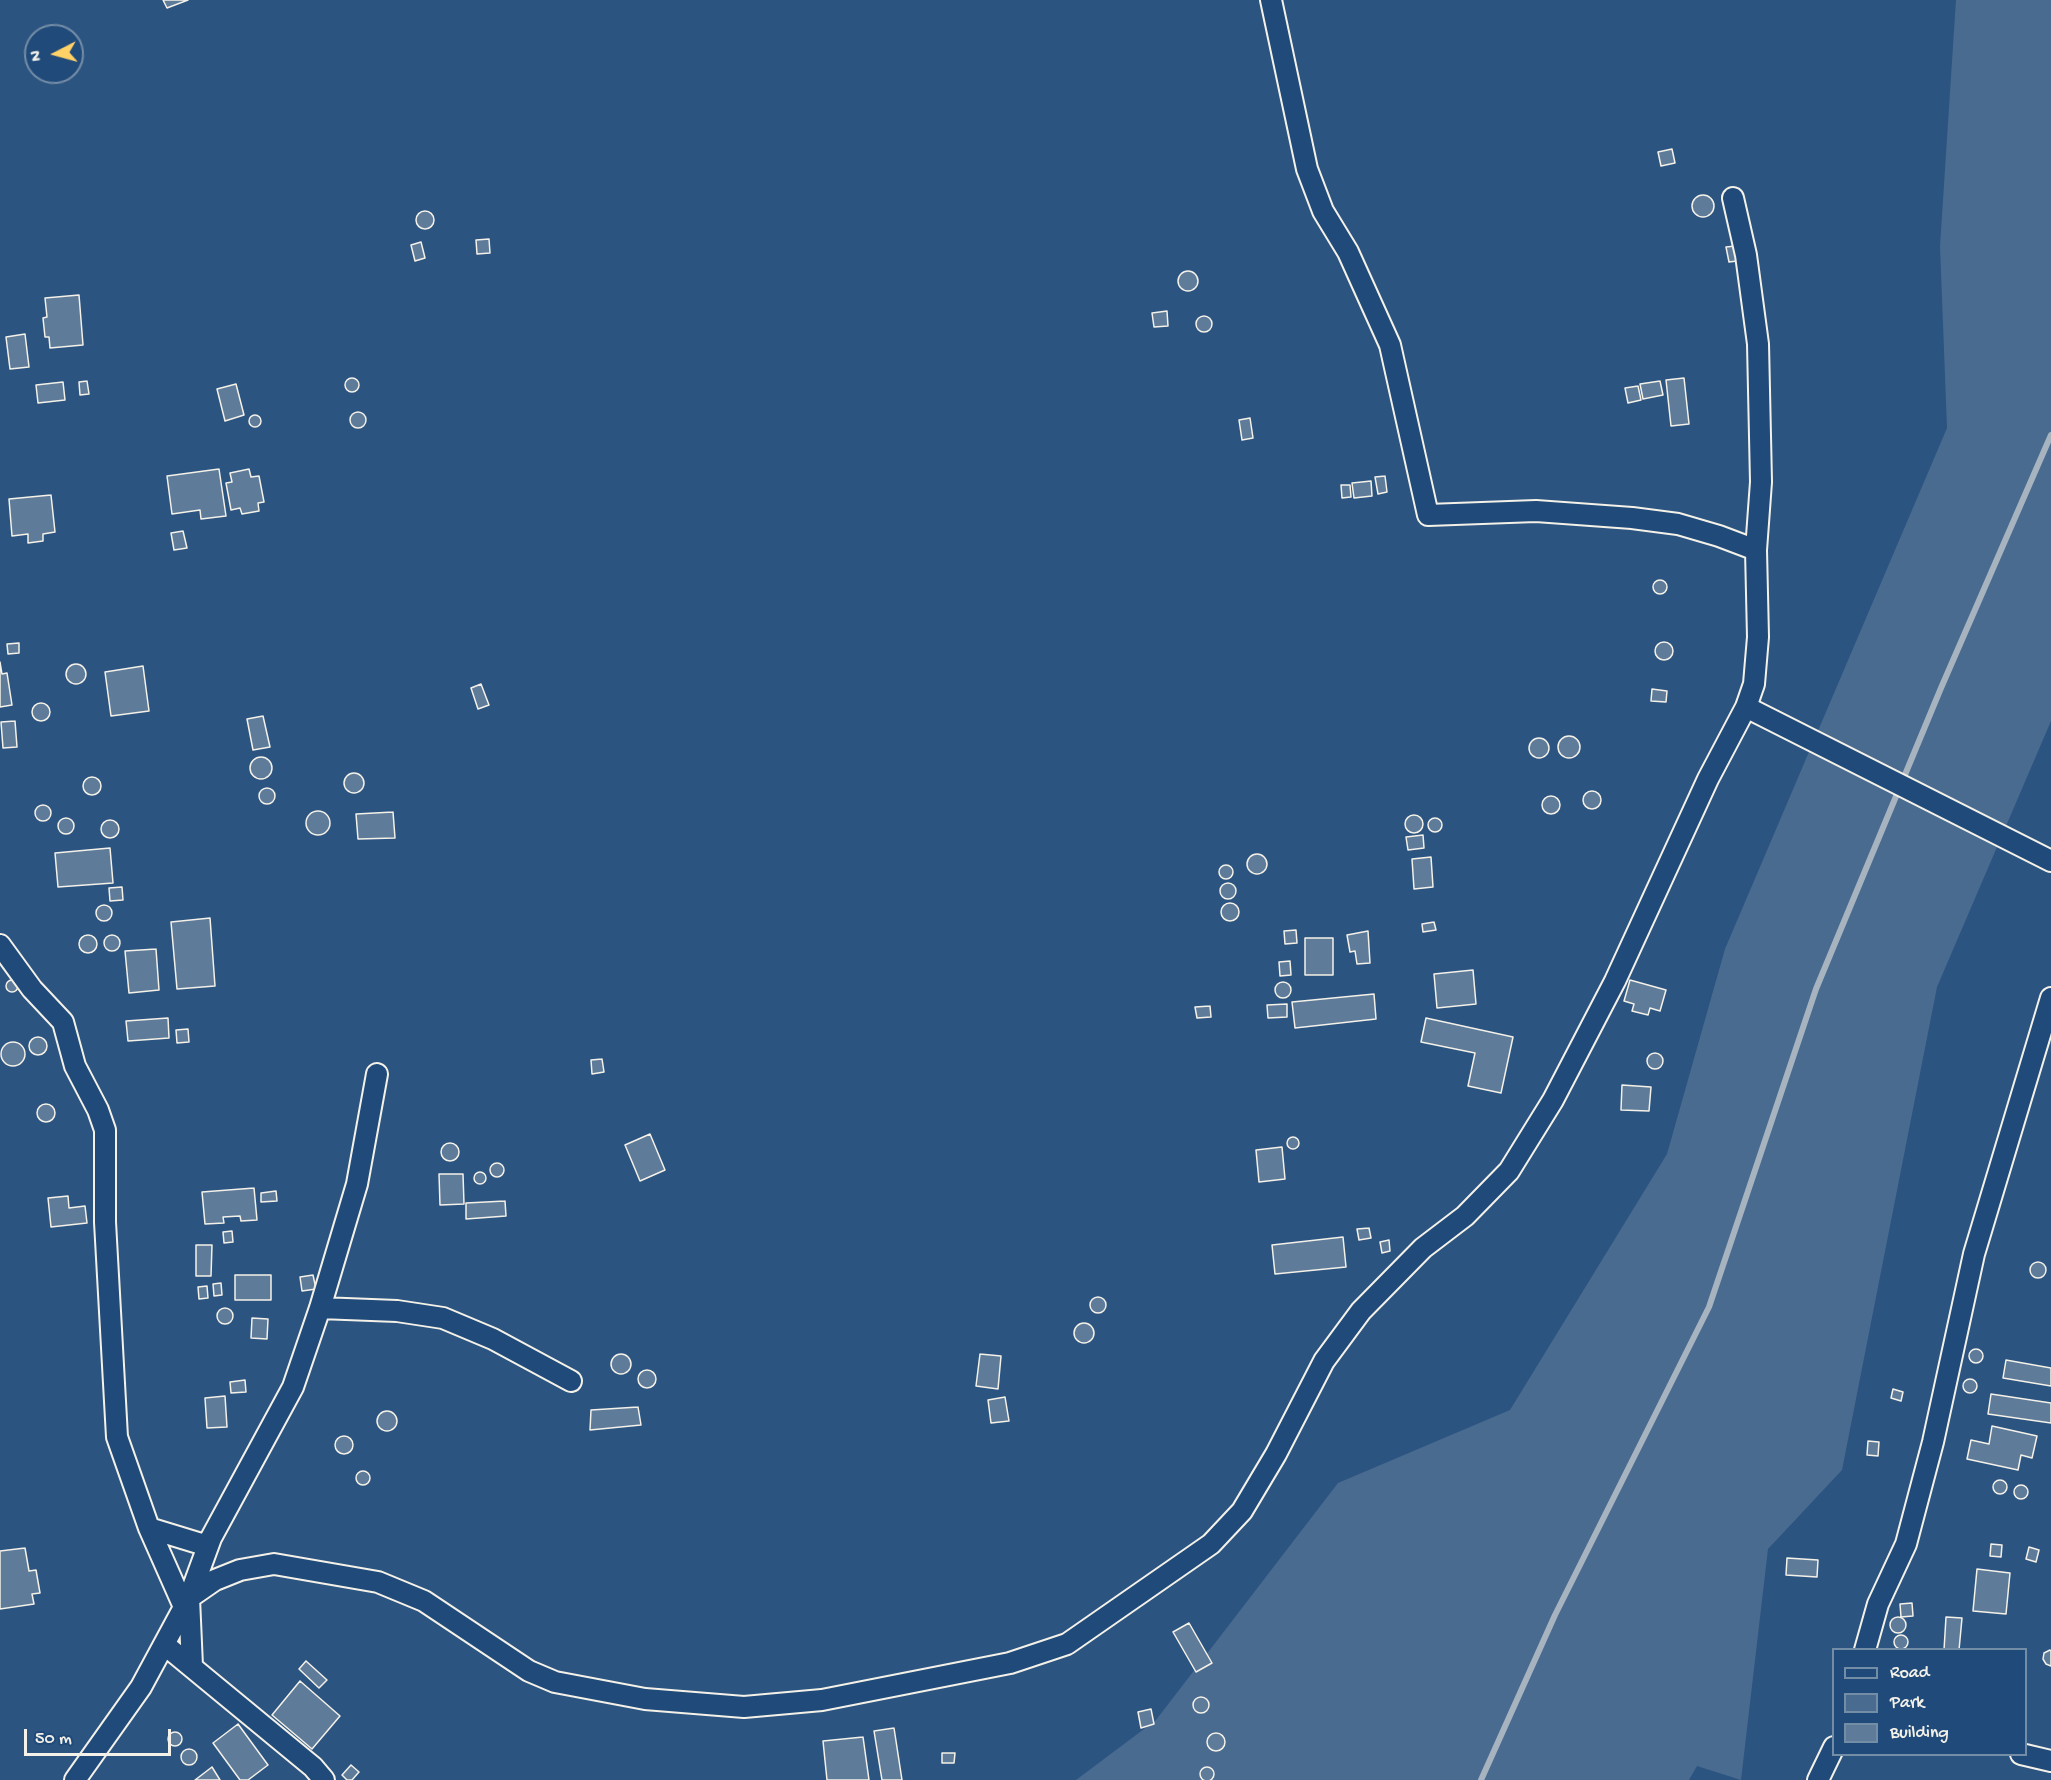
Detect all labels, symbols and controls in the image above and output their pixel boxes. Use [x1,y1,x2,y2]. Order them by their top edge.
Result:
north arrow [24,24,84,84]
text: N [28,50,48,62]
legend [1832,1648,2027,1756]
text: Road [1890,1663,1929,1684]
text: Park [1890,1693,1924,1714]
scale bar [27,1717,174,1755]
text: Building [1890,1723,1949,1744]
text: 50 m [35,1729,72,1750]

